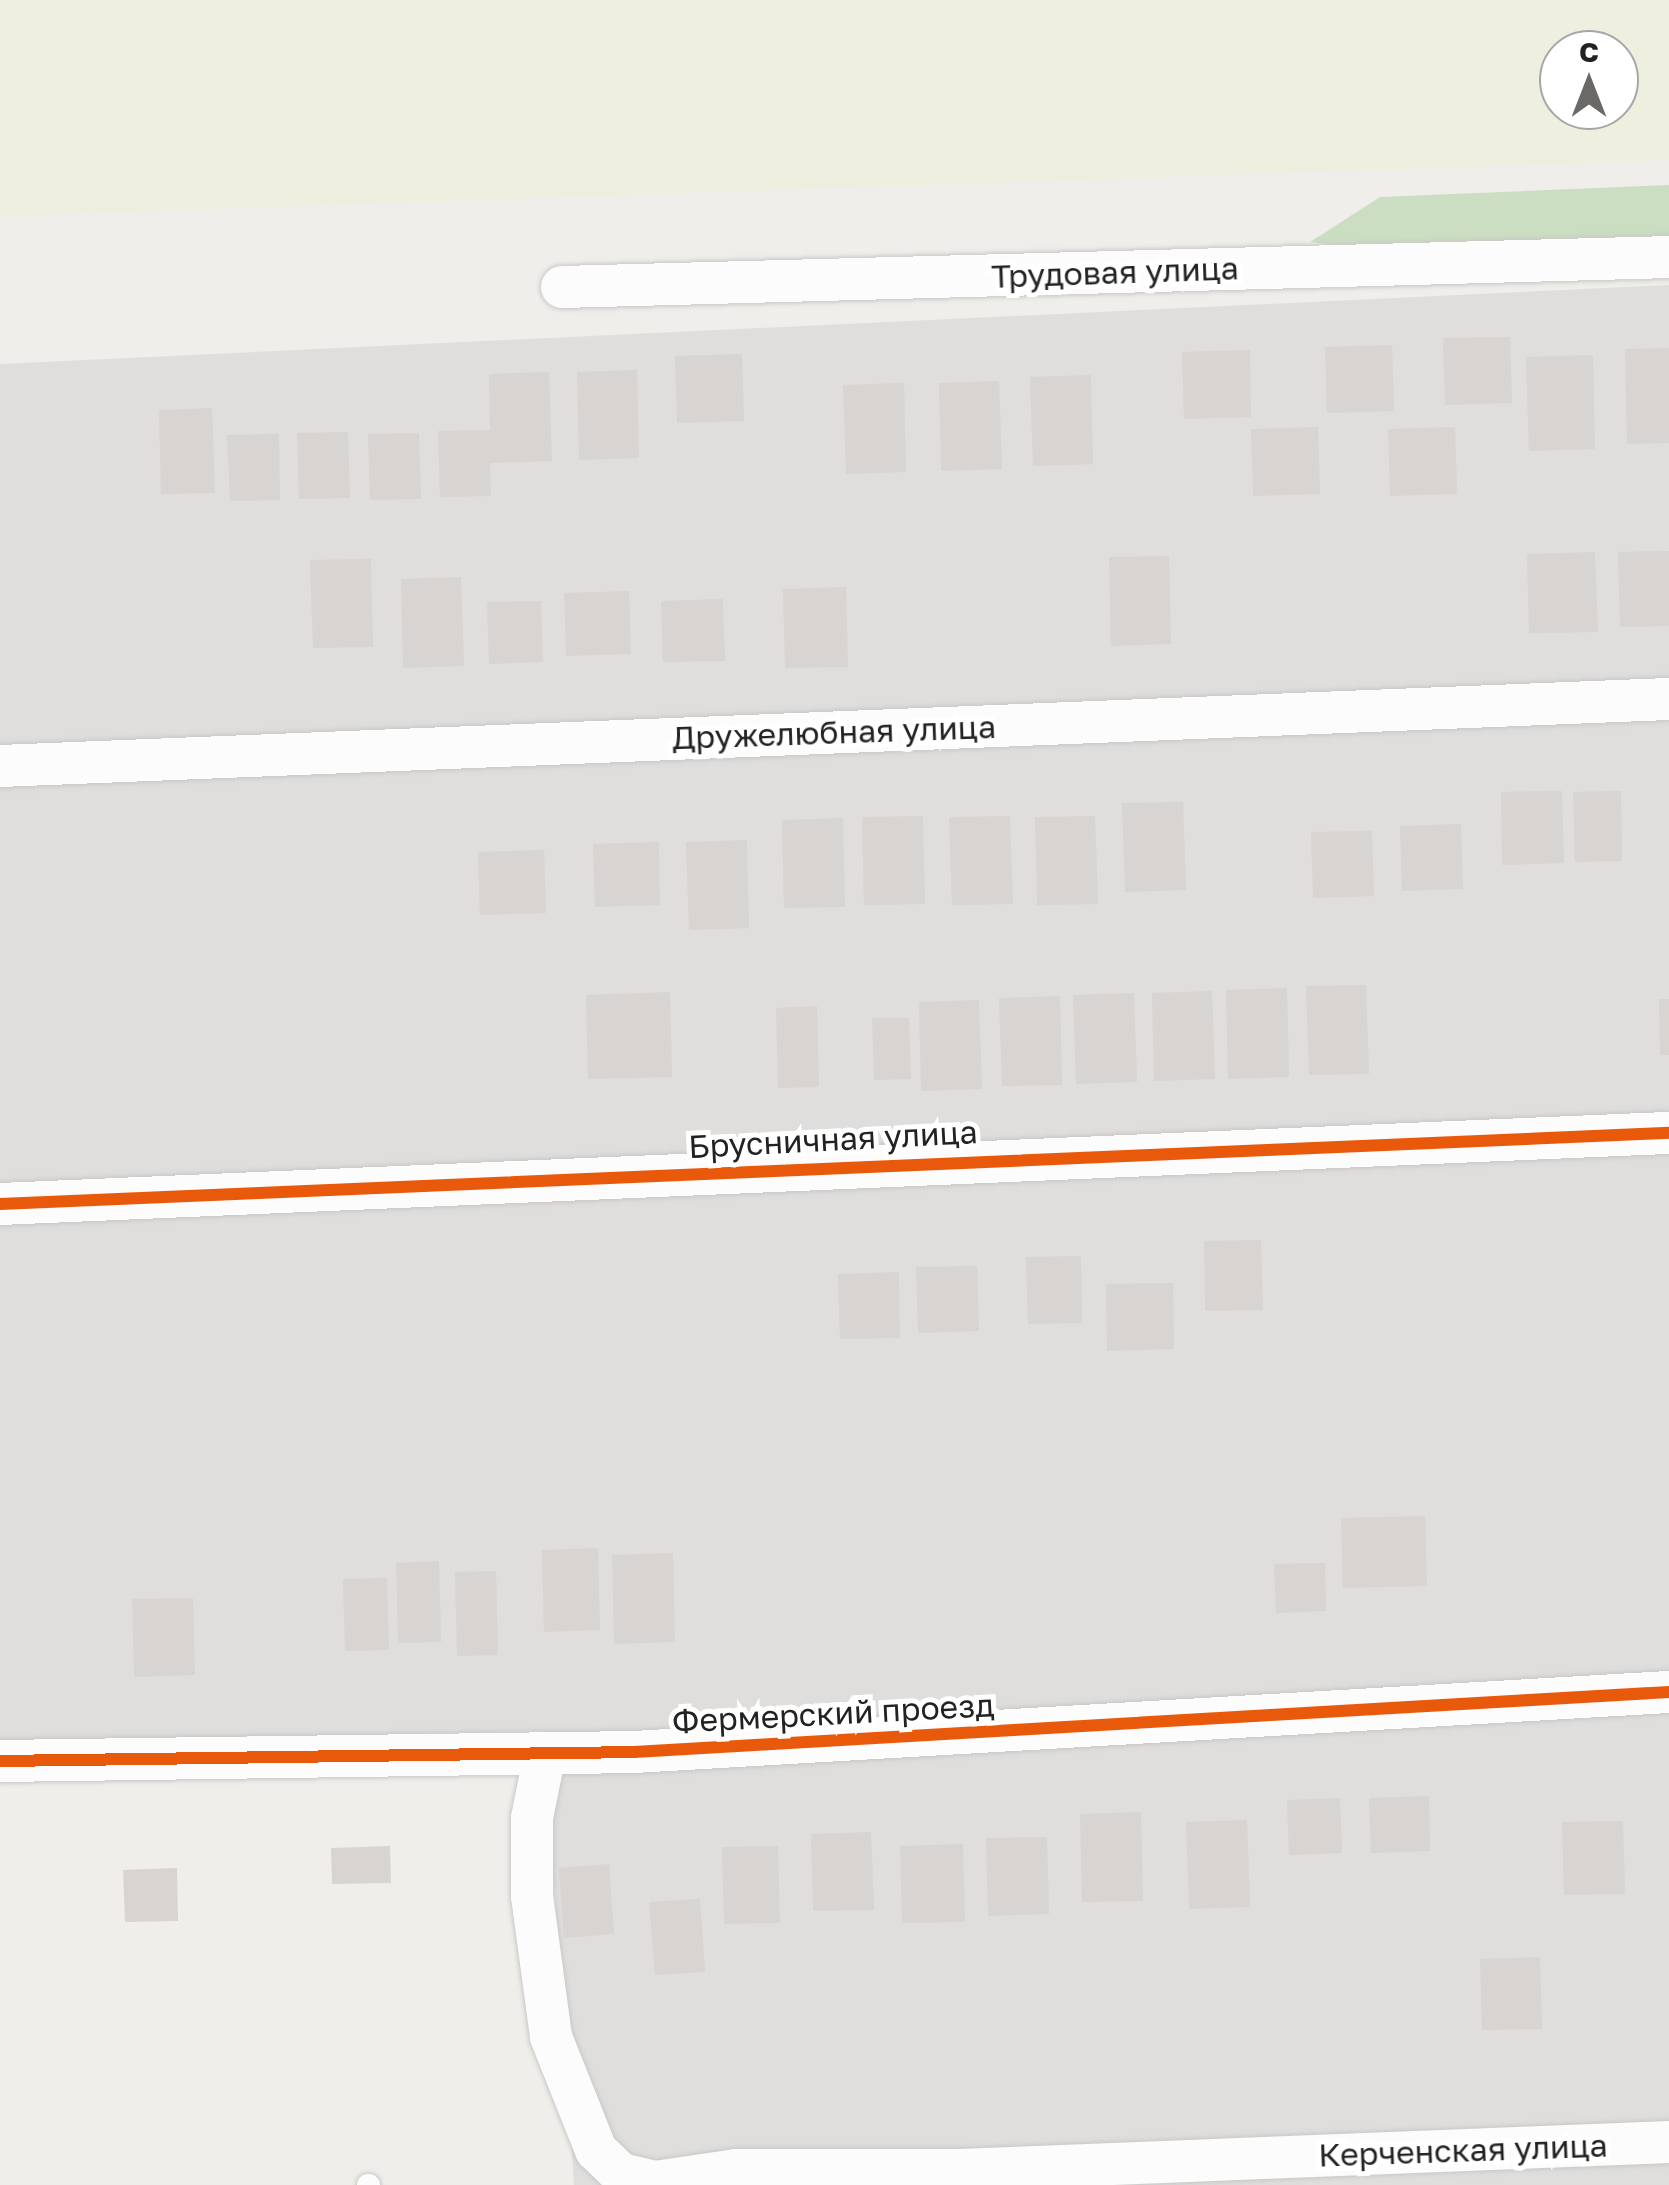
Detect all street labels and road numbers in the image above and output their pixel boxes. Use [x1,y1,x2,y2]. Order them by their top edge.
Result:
street label: Трудовая улица [991,248,1239,296]
street label: Дружелюбная улица [671,707,997,757]
street label: Брусничная улица [687,1112,979,1166]
street label: Фермерский проезд [671,1685,995,1741]
street label: Керченская улица [1318,2126,1608,2174]

